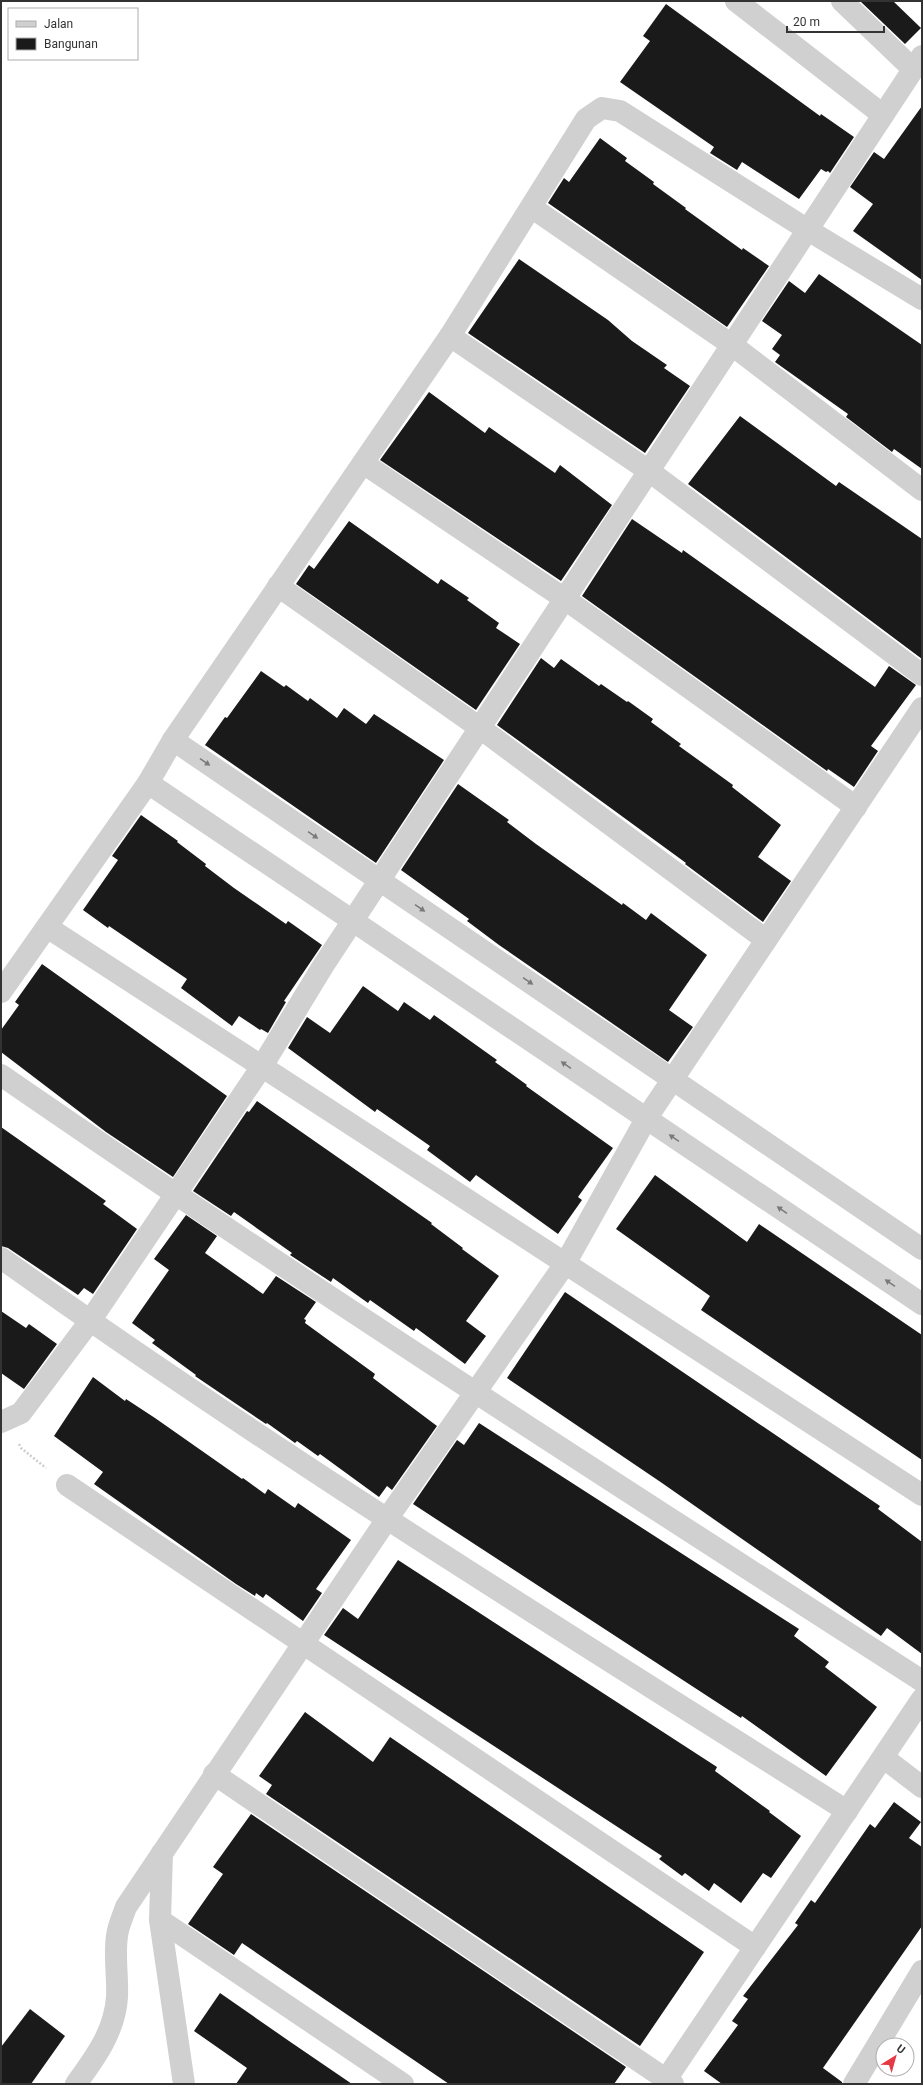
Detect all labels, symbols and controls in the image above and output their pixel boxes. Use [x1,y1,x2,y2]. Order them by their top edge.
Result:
legend [8,8,138,60]
scale bar [787,8,884,34]
text: 20 m [793,15,820,29]
text: Jalan [44,17,73,31]
text: Bangunan [44,37,98,51]
one-way arrow [200,758,210,766]
one-way arrow [308,831,318,839]
one-way arrow [415,904,426,912]
one-way arrow [523,977,533,985]
one-way arrow [561,1061,571,1069]
one-way arrow [668,1134,680,1141]
one-way arrow [777,1206,787,1214]
one-way arrow [884,1279,895,1287]
north arrow [875,2037,915,2077]
text: U [894,2042,908,2057]

